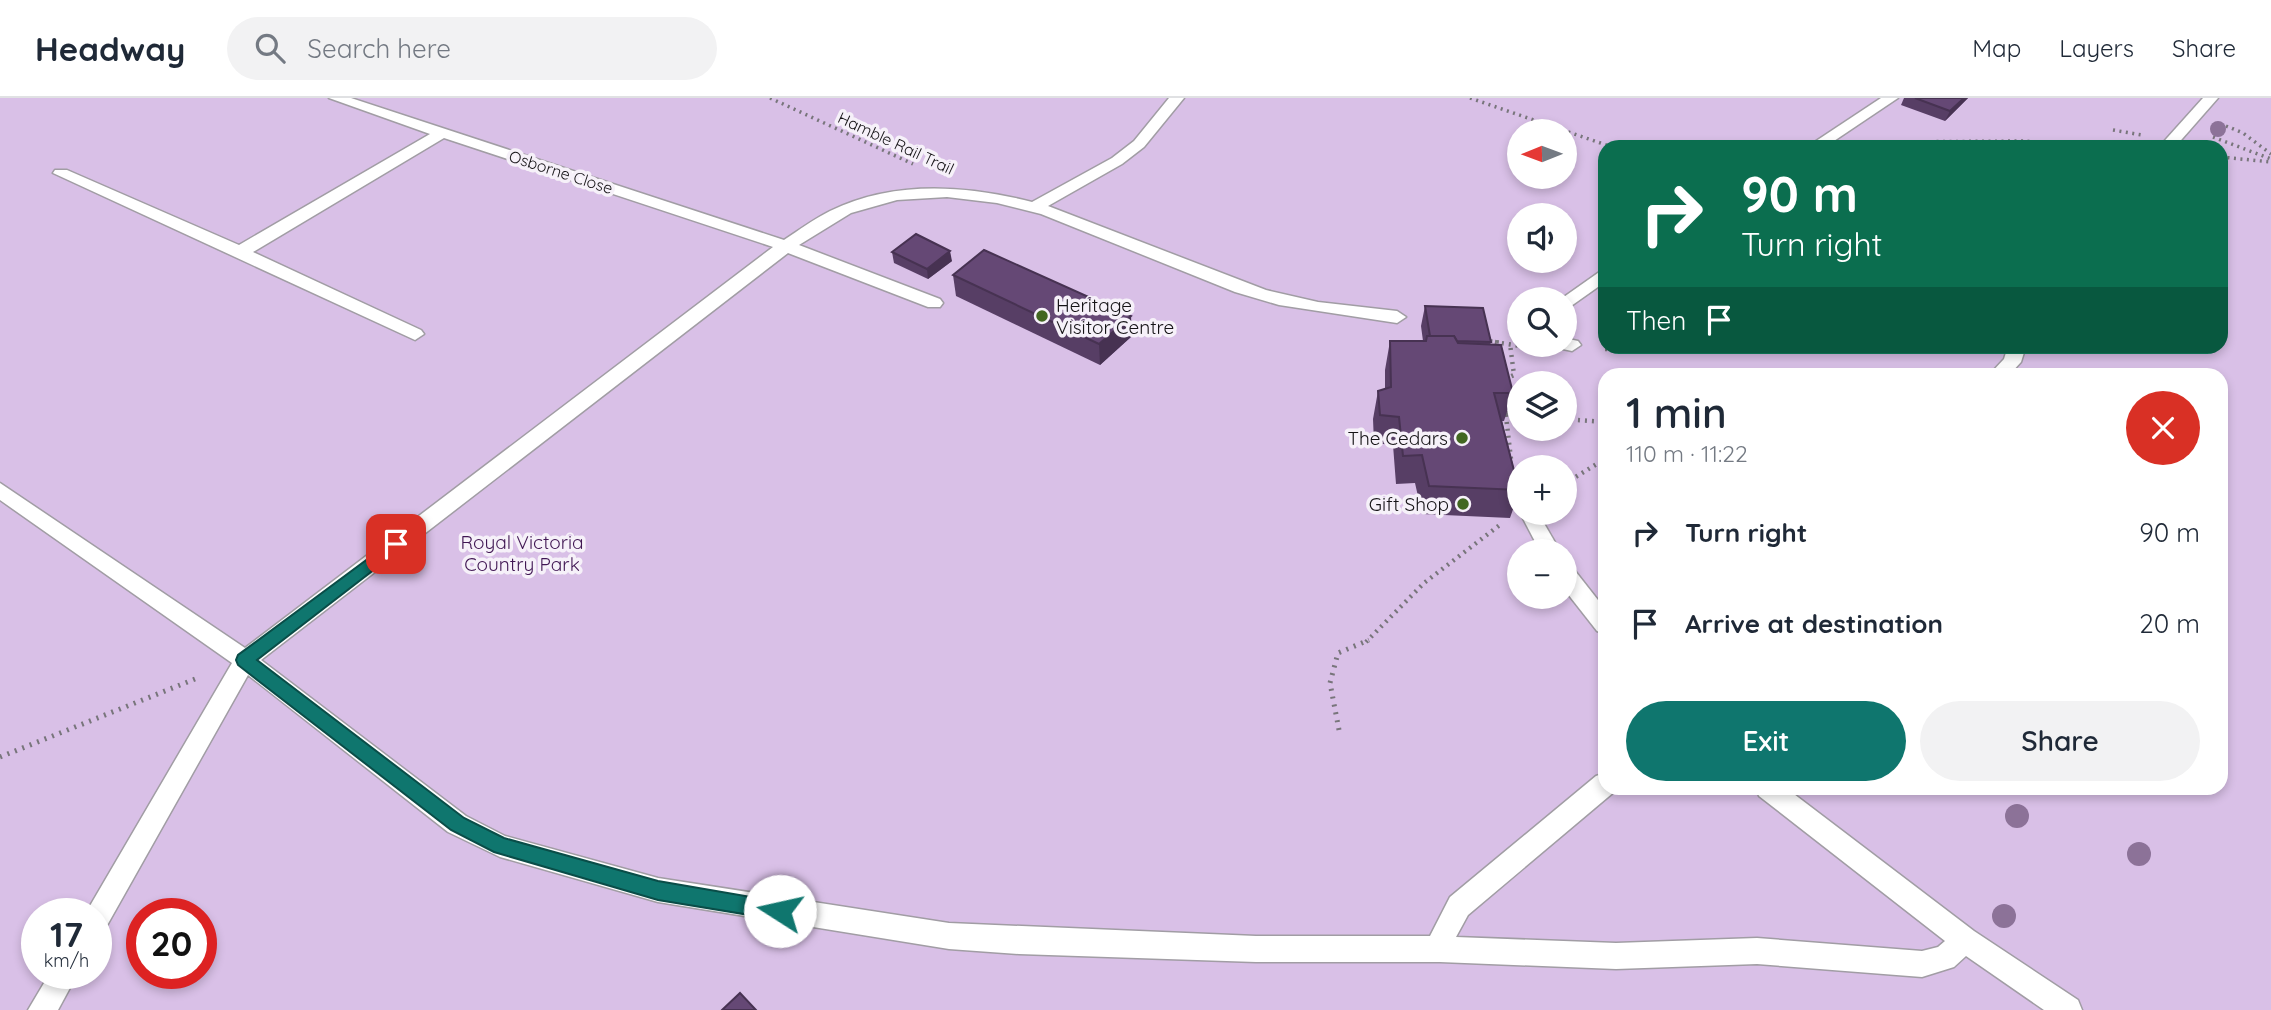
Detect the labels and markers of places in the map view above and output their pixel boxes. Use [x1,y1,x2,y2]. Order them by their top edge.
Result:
place label: Heritage Visitor Centre [1056,293,1174,339]
marker: Heritage Visitor Centre [1034,308,1050,324]
place label: The Cedars [1347,426,1448,450]
marker: The Cedars [1454,430,1470,446]
place label: Gift Shop [1369,492,1449,516]
marker: Gift Shop [1455,496,1471,512]
pin [366,514,426,574]

